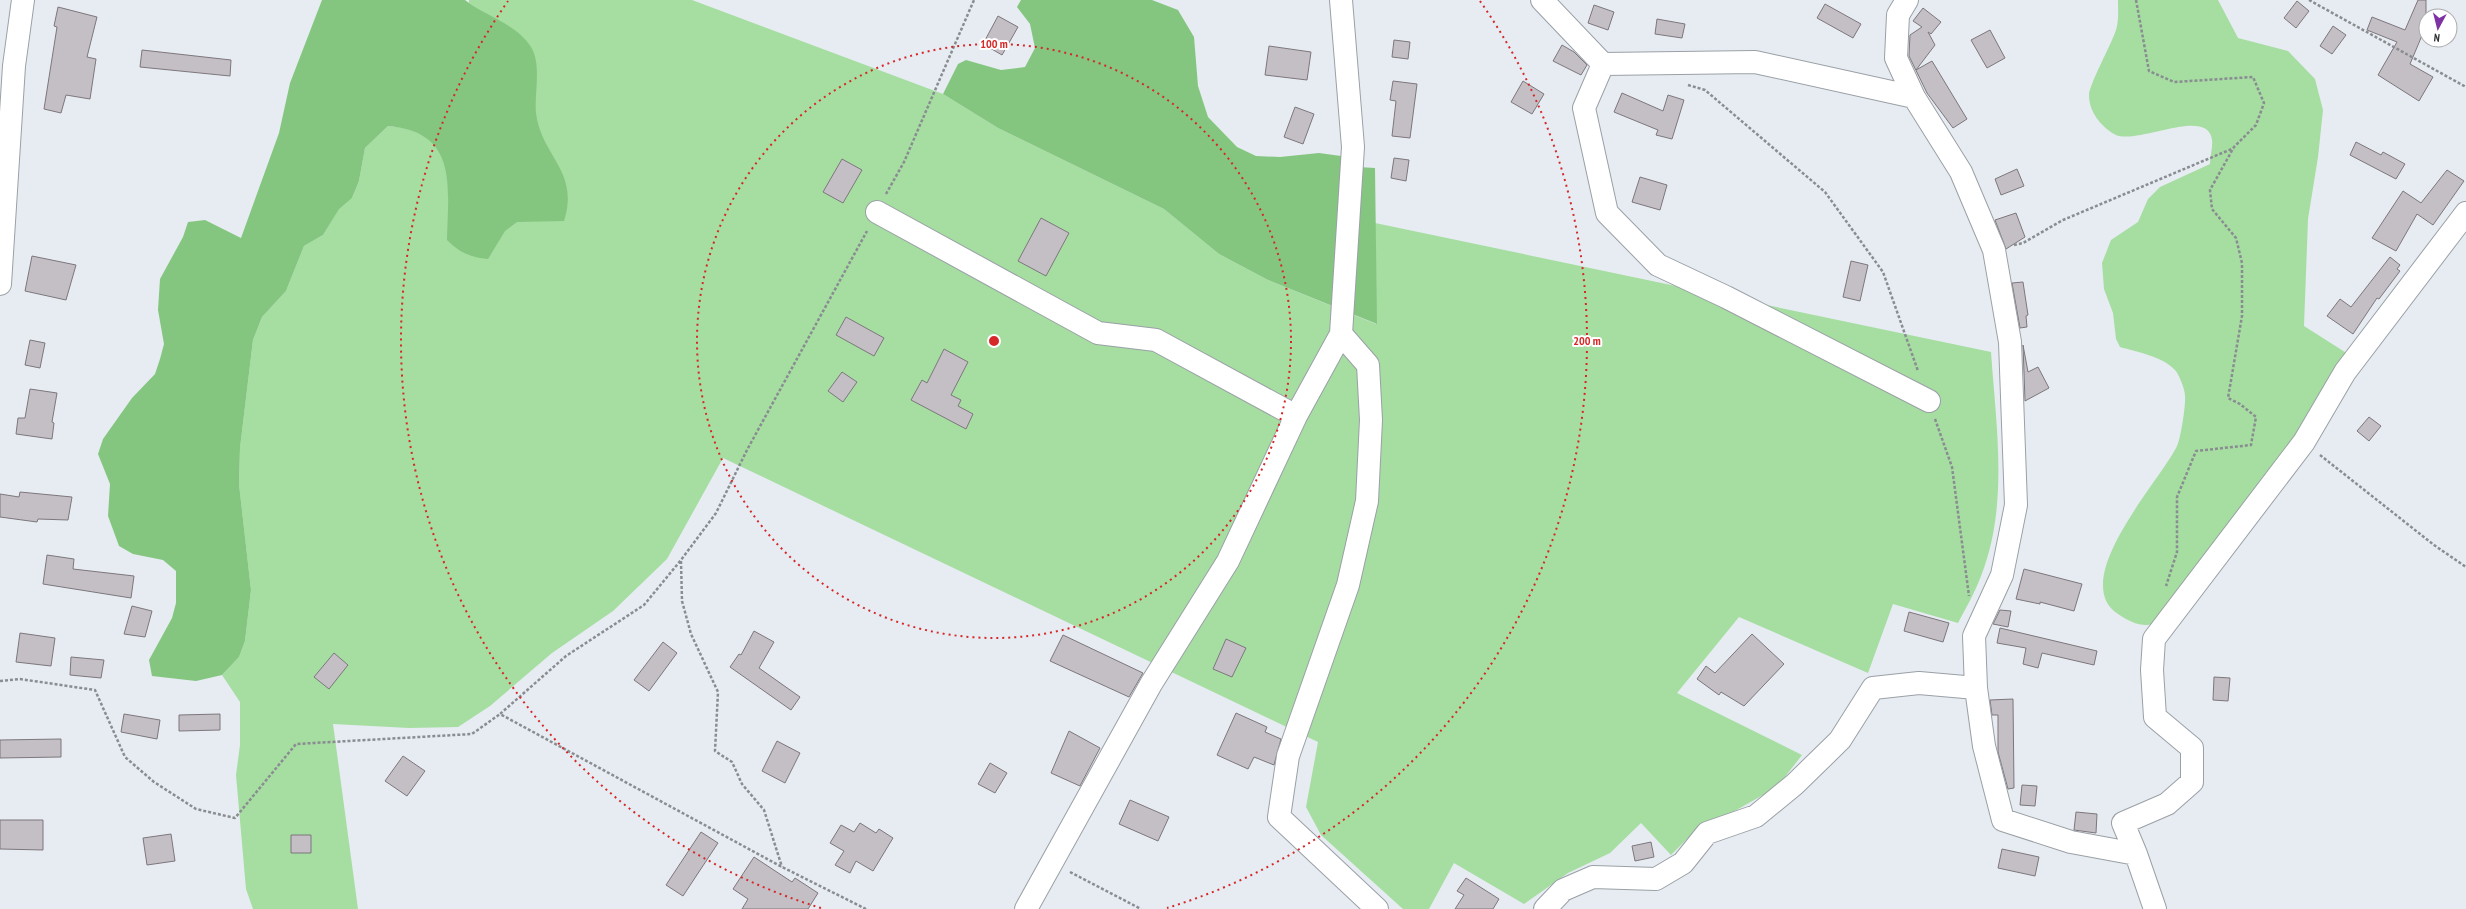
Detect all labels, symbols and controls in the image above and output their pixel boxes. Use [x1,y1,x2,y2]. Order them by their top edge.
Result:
north arrow [2418,8,2458,48]
text: N [2433,31,2441,45]
text: 100 m [980,36,1008,51]
text: 200 m [1573,333,1601,348]
centre of rings [987,334,1001,348]

